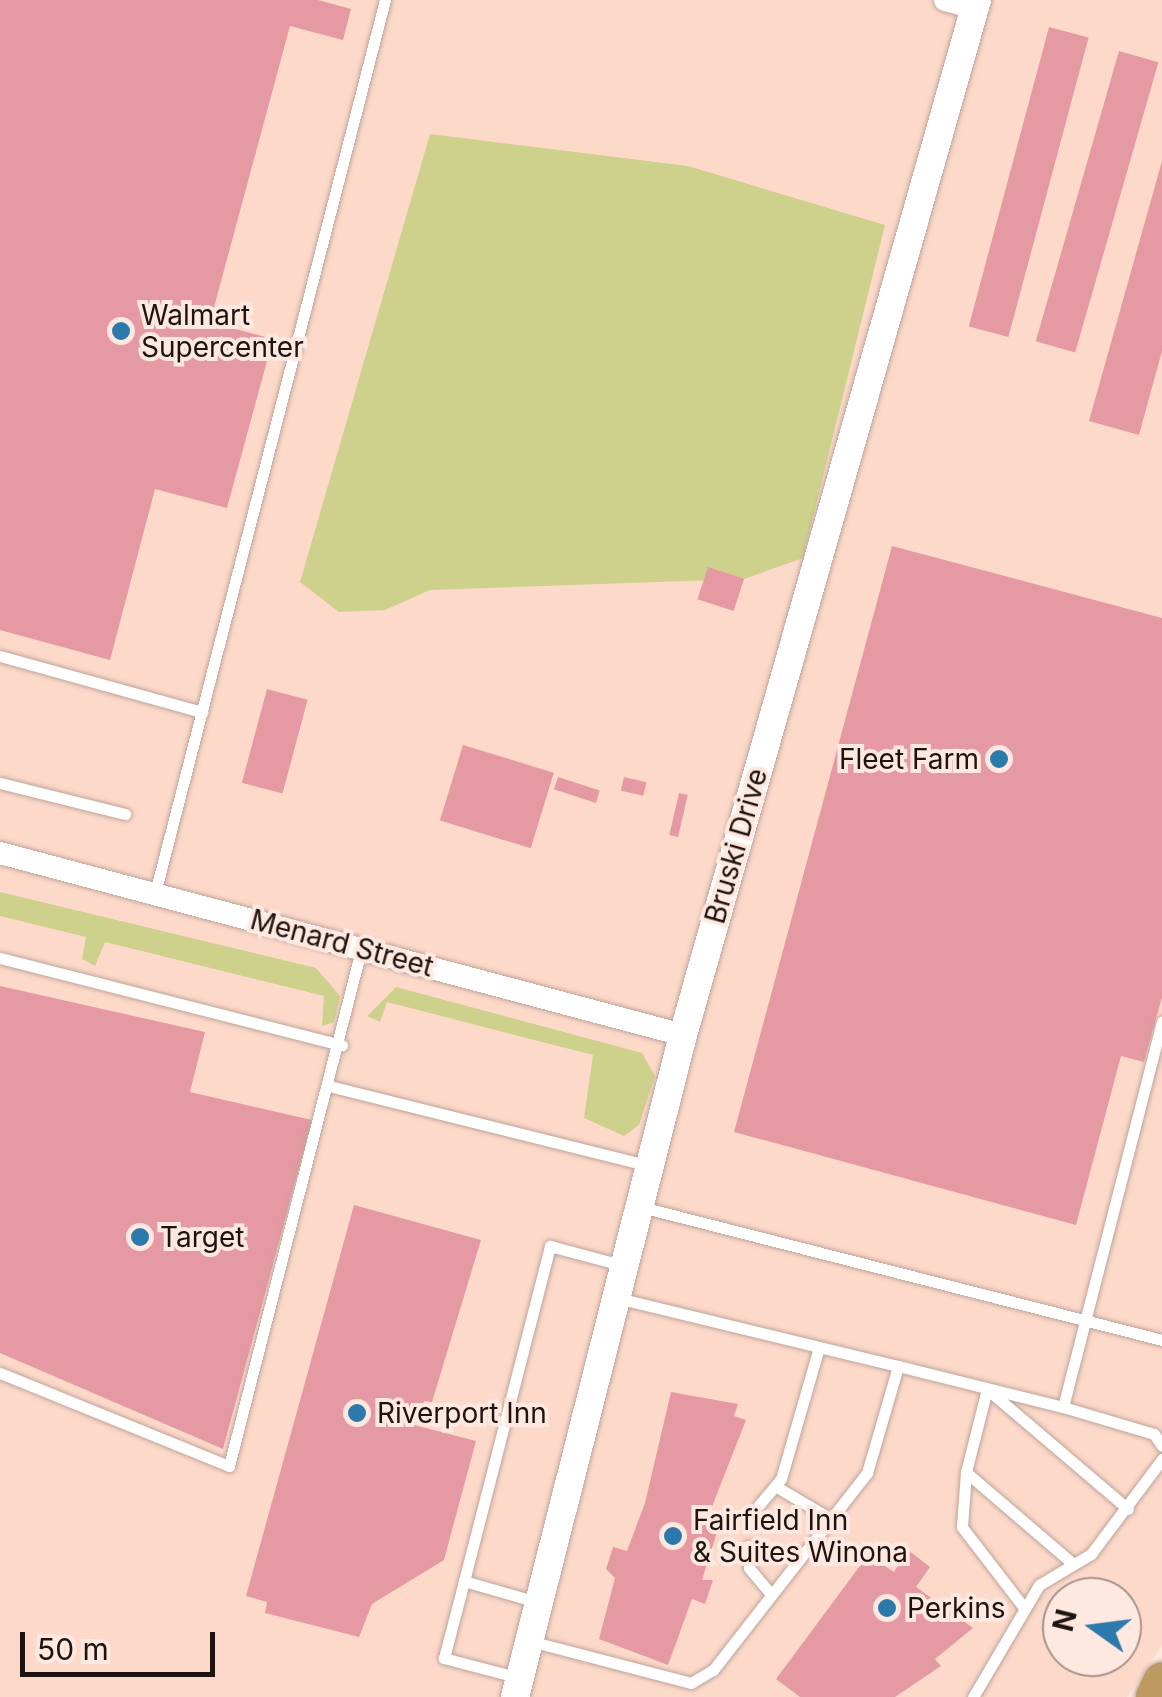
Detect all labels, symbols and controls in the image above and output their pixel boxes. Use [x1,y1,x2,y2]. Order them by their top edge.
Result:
place label: Walmart Supercenter [141,298,304,364]
marker: Walmart Supercenter [110,320,132,342]
place label: Fleet Farm [839,742,979,776]
marker: Fleet Farm [988,748,1010,770]
street label: Bruski Drive [698,765,774,927]
street label: Menard Street [247,902,437,984]
place label: Target [160,1220,244,1254]
marker: Target [129,1226,151,1248]
place label: Riverport Inn [377,1396,547,1430]
marker: Riverport Inn [346,1402,368,1424]
place label: Fairfield Inn & Suites Winona [693,1503,908,1569]
marker: Fairfield Inn & Suites Winona [662,1525,684,1547]
north arrow [1042,1577,1142,1677]
place label: Perkins [907,1591,1006,1625]
marker: Perkins [876,1597,898,1619]
text: N [1046,1606,1084,1635]
scale bar [25,1612,220,1674]
text: 50 m [37,1631,109,1667]

